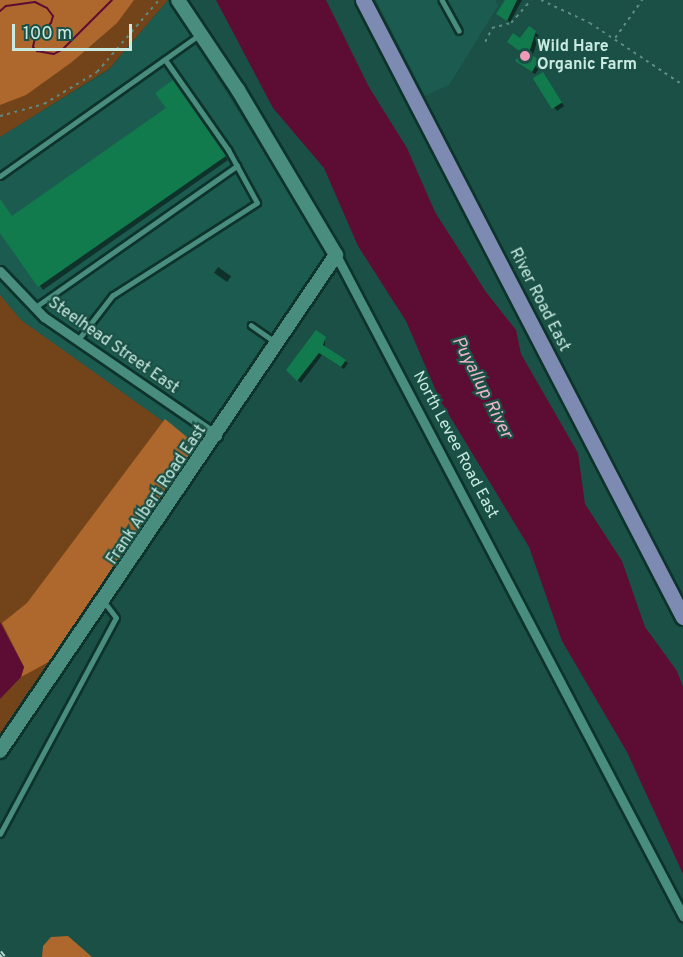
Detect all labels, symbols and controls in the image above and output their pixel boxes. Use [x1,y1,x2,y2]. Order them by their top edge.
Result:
scale bar [15,12,135,50]
text: 100 m [23,23,72,46]
place label: Wild Hare Organic Farm [537,37,637,75]
marker: Wild Hare Organic Farm [518,49,532,63]
street label: River Road East [505,245,573,355]
street label: Steelhead Street East [44,294,182,398]
water label: Puyallup River [446,333,516,443]
street label: North Levee Road East [408,368,502,522]
street label: Frank Albert Road East [103,421,211,569]

